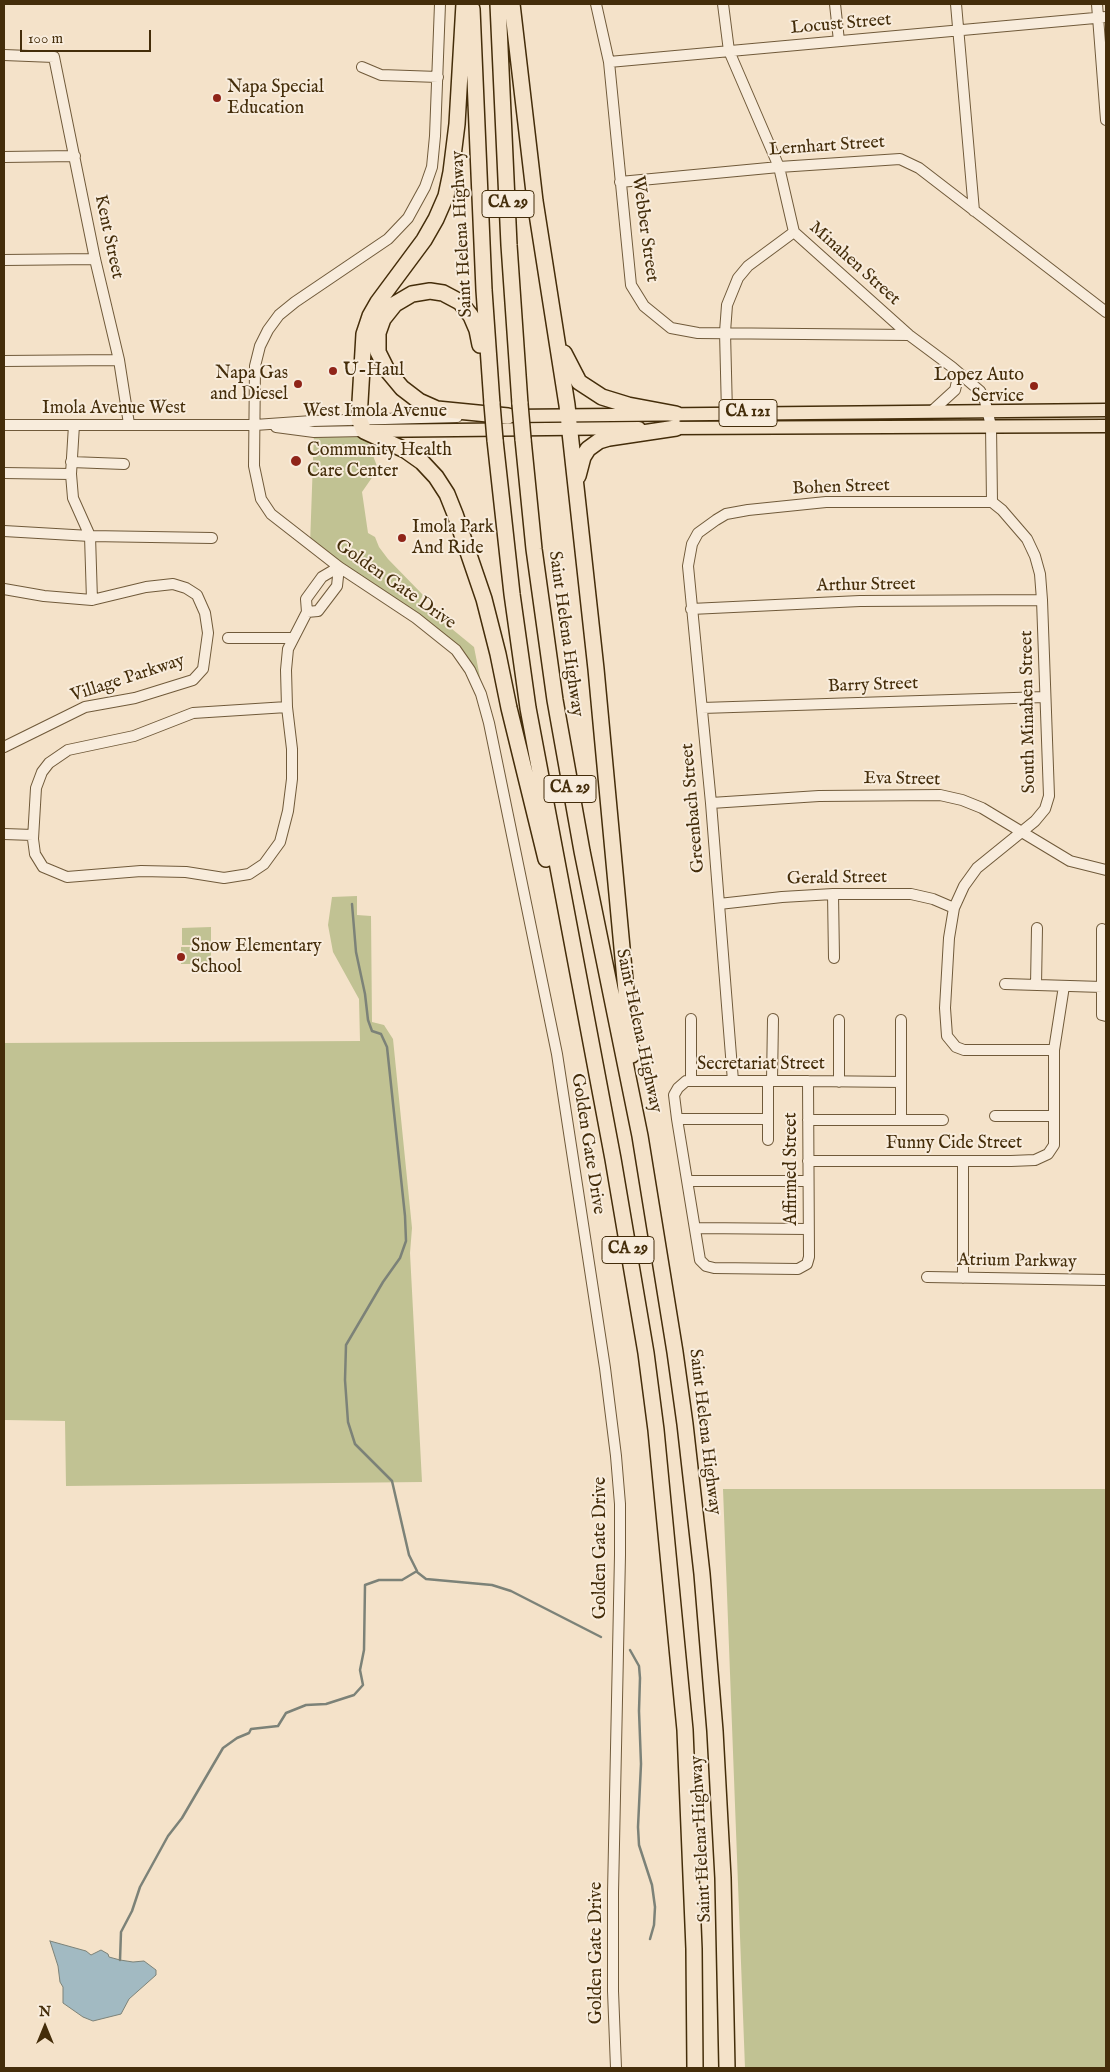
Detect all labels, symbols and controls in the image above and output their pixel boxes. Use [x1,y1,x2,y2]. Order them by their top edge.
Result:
street label: Locust Street [790,10,892,40]
scale bar [22,20,154,52]
text: 100 m [28,29,63,48]
place label: Napa Special Education [227,77,324,120]
marker: Napa Special Education [211,92,223,104]
street label: Lernhart Street [768,132,886,162]
street label: Saint Helena Highway [448,150,478,318]
street label: Webber Street [626,174,662,284]
road number: CA 29 [482,190,534,218]
street label: Kent Street [89,193,127,281]
street label: Minahen Street [804,217,904,311]
place label: U-Haul [343,360,404,382]
place label: Napa Gas and Diesel [210,363,288,406]
marker: U-Haul [327,365,339,377]
place label: Lopez Auto Service [934,365,1024,408]
marker: Napa Gas and Diesel [292,378,304,390]
marker: Lopez Auto Service [1028,380,1040,392]
street label: Imola Avenue West [42,398,186,420]
road number: CA 121 [719,399,777,426]
street label: West Imola Avenue [303,401,447,423]
place label: Community Health Care Center [307,440,452,482]
marker: Community Health Care Center [289,454,303,468]
street label: Bohen Street [792,476,890,500]
place label: Imola Park And Ride [412,517,494,560]
marker: Imola Park And Ride [396,532,408,544]
street label: Golden Gate Drive [330,535,460,635]
street label: Saint Helena Highway [543,550,587,718]
street label: Arthur Street [816,574,916,598]
street label: South Minahen Street [1017,630,1041,794]
street label: Village Parkway [68,650,188,708]
street label: Barry Street [827,674,919,698]
street label: Greenbach Street [678,742,710,874]
street label: Eva Street [863,769,941,791]
road number: CA 29 [544,776,596,802]
street label: Gerald Street [787,867,887,891]
place label: Snow Elementary School [191,936,322,979]
street label: Saint Helena Highway [610,947,666,1115]
marker: Snow Elementary School [175,951,187,963]
street label: Secretariat Street [697,1054,825,1076]
street label: Golden Gate Drive [565,1072,609,1216]
street label: Affirmed Street [781,1112,803,1226]
street label: Funny Cide Street [886,1133,1022,1155]
road number: CA 29 [602,1236,654,1264]
street label: Atrium Parkway [957,1250,1077,1274]
street label: Saint Helena Highway [683,1348,725,1516]
street label: Golden Gate Drive [590,1477,612,1619]
street label: Saint Helena Highway [687,1755,717,1923]
street label: Golden Gate Drive [586,1882,608,2024]
north arrow [20,2002,70,2052]
text: N [39,2003,51,2021]

